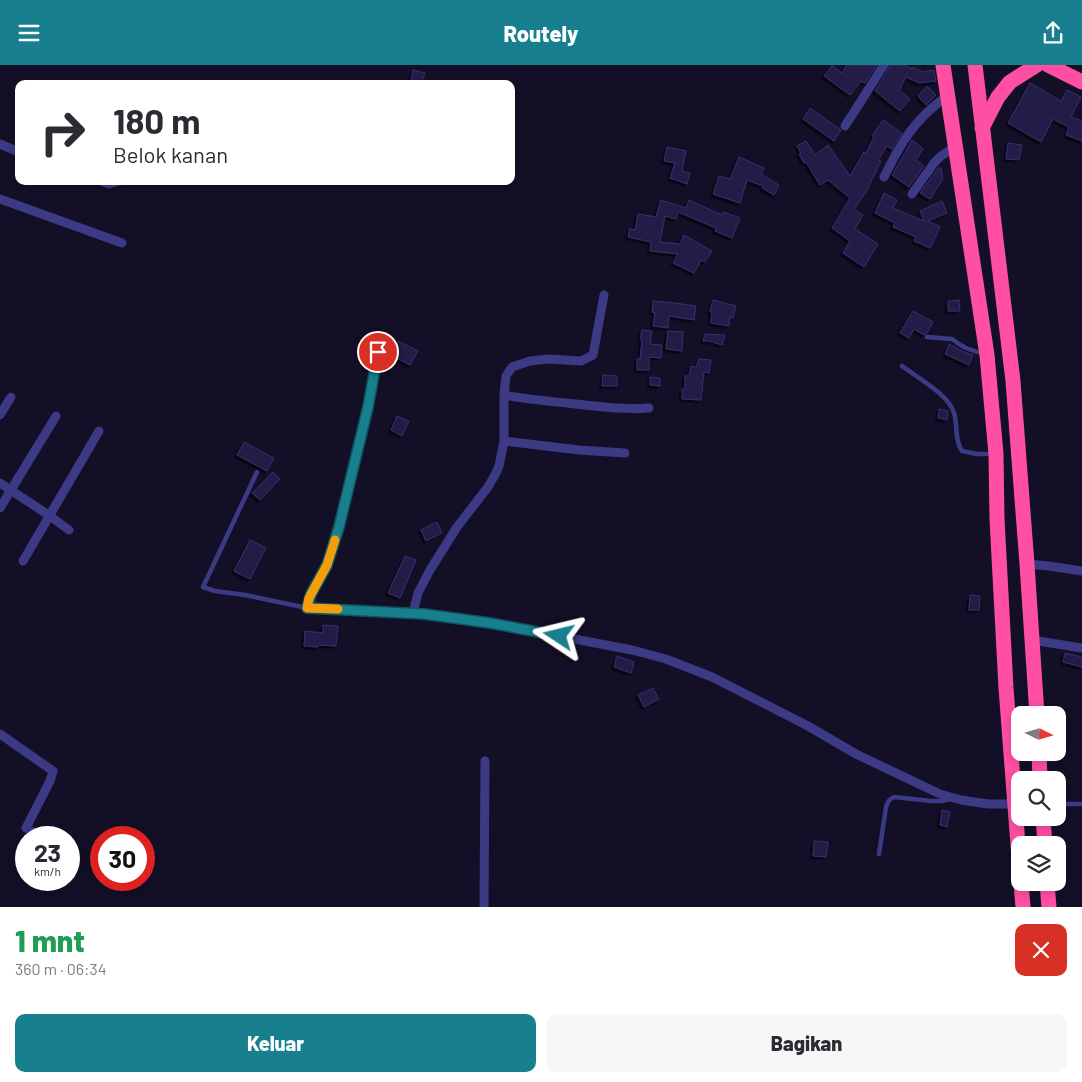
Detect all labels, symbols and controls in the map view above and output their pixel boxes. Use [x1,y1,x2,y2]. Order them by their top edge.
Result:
icon: menu [15,19,43,47]
icon: share [1039,19,1067,47]
text: Routely [503,20,579,46]
text: 180 m [113,99,201,141]
icon: right [30,100,95,165]
text: Belok kanan [113,141,228,167]
pin [357,331,399,373]
icon: arrive [364,338,392,366]
position arrow [532,609,584,661]
north arrow [1011,706,1066,761]
map controls [1011,706,1066,891]
button: search [1011,771,1066,826]
speed limit sign: 30 [90,826,155,891]
button: layers [1011,836,1066,891]
text: 23 [34,837,61,867]
text: km/h [34,864,61,878]
text: 1 mnt [15,922,85,958]
button: close [1015,924,1067,976]
text: 360 m · 06:34 [15,959,106,978]
button: Keluar [15,1014,536,1072]
button: Bagikan [546,1014,1067,1072]

